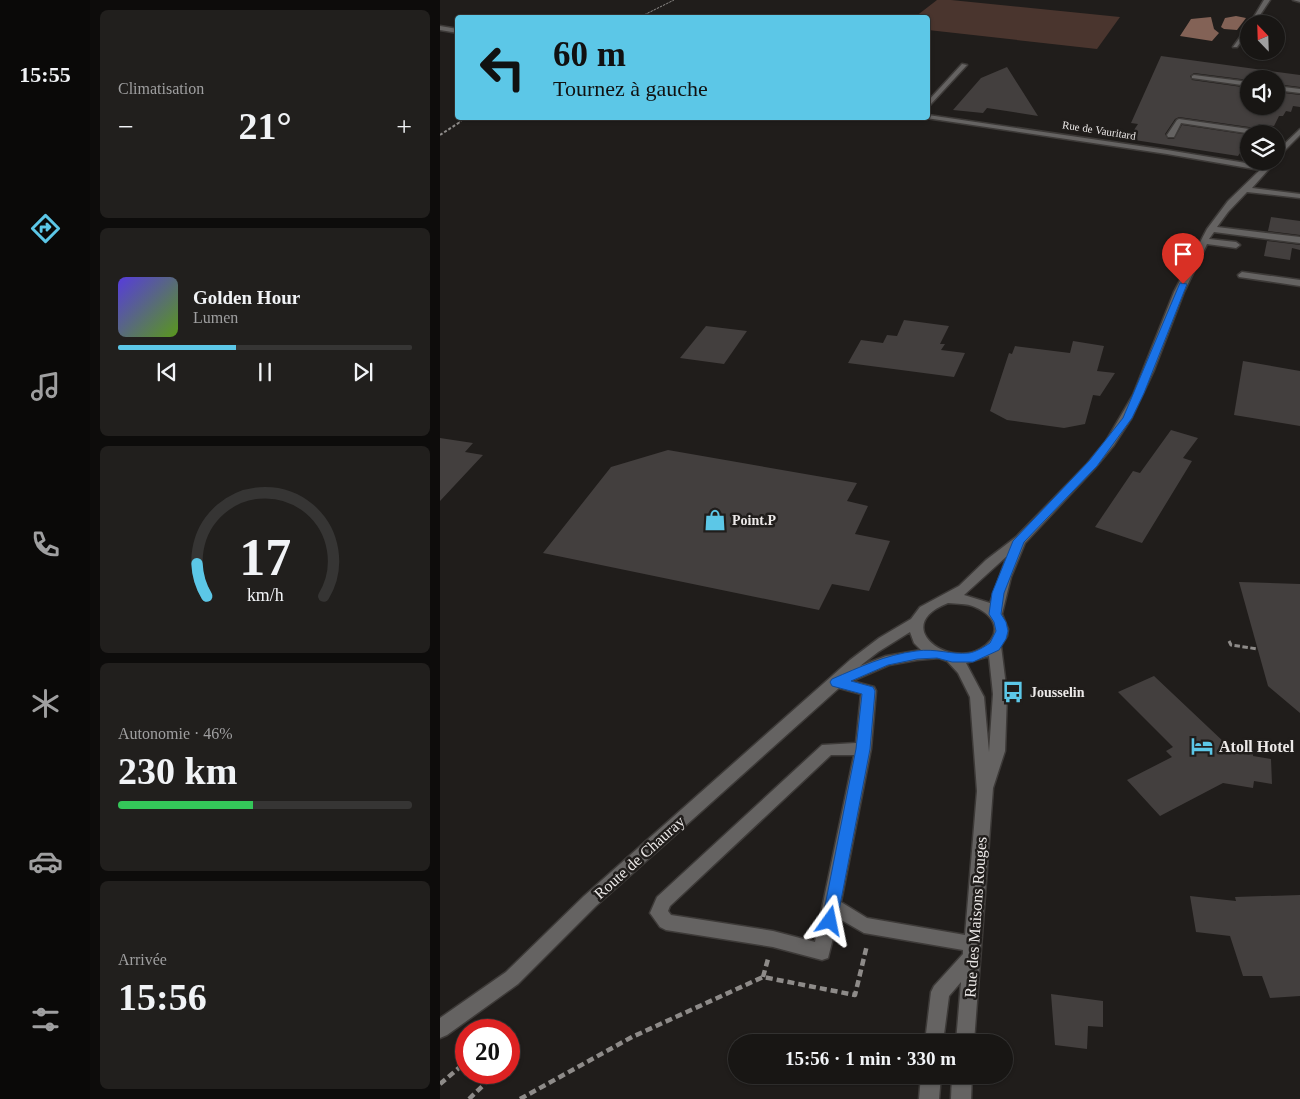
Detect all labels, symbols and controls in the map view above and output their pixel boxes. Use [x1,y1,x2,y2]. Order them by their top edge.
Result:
north arrow [1240,15,1285,60]
map controls [1240,15,1285,170]
icon: left [470,35,535,100]
text: 60 m [553,35,626,74]
text: 15:55 [19,62,71,87]
button: sound [1240,70,1285,115]
text: Tournez à gauche [553,76,708,101]
text: Climatisation [118,80,204,97]
text: 21° [238,105,292,147]
text: − [118,111,134,142]
text: + [396,111,412,142]
street label: Rue de Vauritard [1061,118,1137,142]
button: layers [1240,125,1285,170]
icon: directions [28,211,63,246]
pin [1162,233,1204,284]
icon: arrive [1169,240,1197,268]
text: Golden Hour [193,287,300,308]
text: Lumen [193,309,238,326]
icon: previous [153,358,181,386]
icon: pause [251,358,279,386]
icon: next [349,358,377,386]
icon: music [28,369,63,404]
shop icon: Point.P [702,507,728,533]
place label: Point.P [732,513,776,528]
icon: phone [28,527,63,562]
text: 17 [239,529,291,586]
text: km/h [247,585,283,605]
bus stop icon: Jousselin [1000,679,1026,705]
place label: Jousselin [1030,685,1085,700]
icon: climate [28,686,63,721]
text: Autonomie · 46% [118,725,233,742]
hotel icon: Atoll Hotel [1189,733,1215,759]
place label: Atoll Hotel [1219,738,1295,755]
text: 230 km [118,750,237,792]
street label: Route de Chauray [591,812,689,903]
street label: Rue des Maisons Rouges [961,836,991,998]
icon: car [28,844,63,879]
position arrow [803,894,855,946]
text: Arrivée [118,951,167,968]
text: 15:56 [118,976,207,1018]
icon: filters [28,1002,63,1037]
speed limit sign: 20 [455,1019,520,1084]
text: 15:56 · 1 min · 330 m [785,1048,956,1069]

